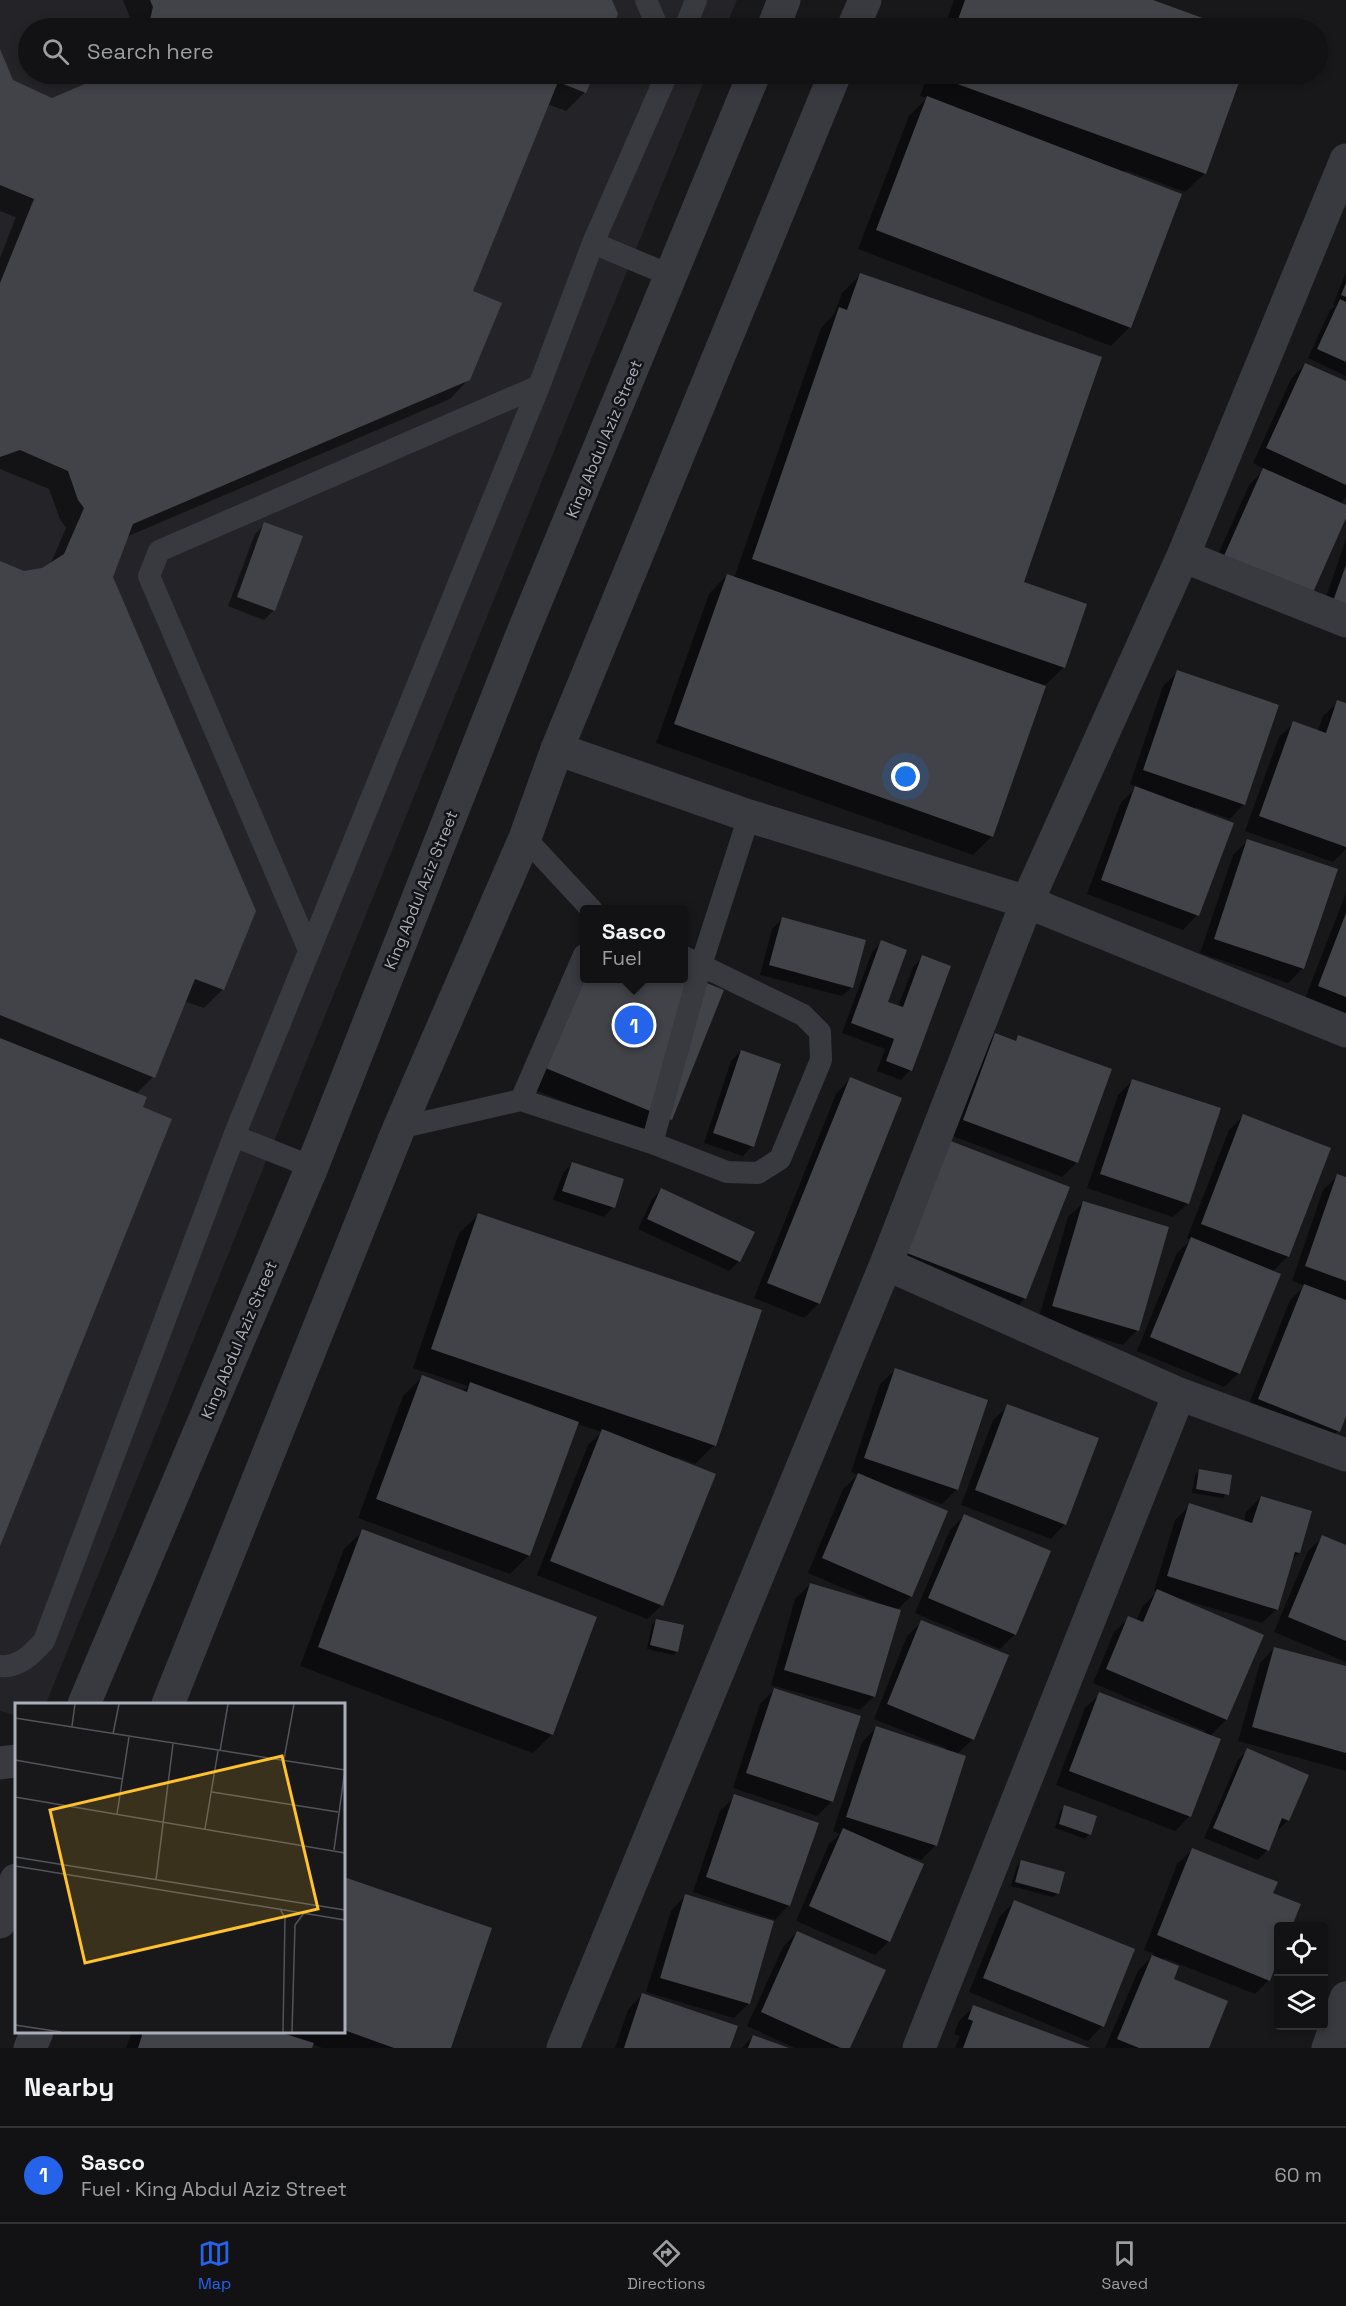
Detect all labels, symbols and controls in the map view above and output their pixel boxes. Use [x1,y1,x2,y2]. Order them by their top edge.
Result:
search box [18,18,1328,84]
icon: search [39,35,72,68]
text: Search here [87,37,214,65]
street label: King Abdul Aziz Street [561,357,647,521]
your location [891,762,920,791]
street label: King Abdul Aziz Street [379,807,463,973]
popup [580,905,688,983]
text: Sasco [602,917,666,945]
text: Fuel [602,945,642,971]
pin: 1 [614,1002,654,1048]
street label: King Abdul Aziz Street [196,1258,282,1422]
inset map [15,1703,345,2033]
map controls [1274,1922,1328,2030]
button: locate [1274,1922,1328,1976]
button: layers [1274,1976,1328,2030]
text: Nearby [24,2070,114,2104]
text: Sasco [81,2148,145,2176]
text: 1 [39,2162,48,2188]
text: 60 m [1275,2162,1322,2188]
text: Fuel · King Abdul Aziz Street [81,2176,347,2202]
tab: Map [198,2237,231,2294]
tab: Directions [627,2237,706,2294]
tab: Saved [1101,2237,1148,2294]

